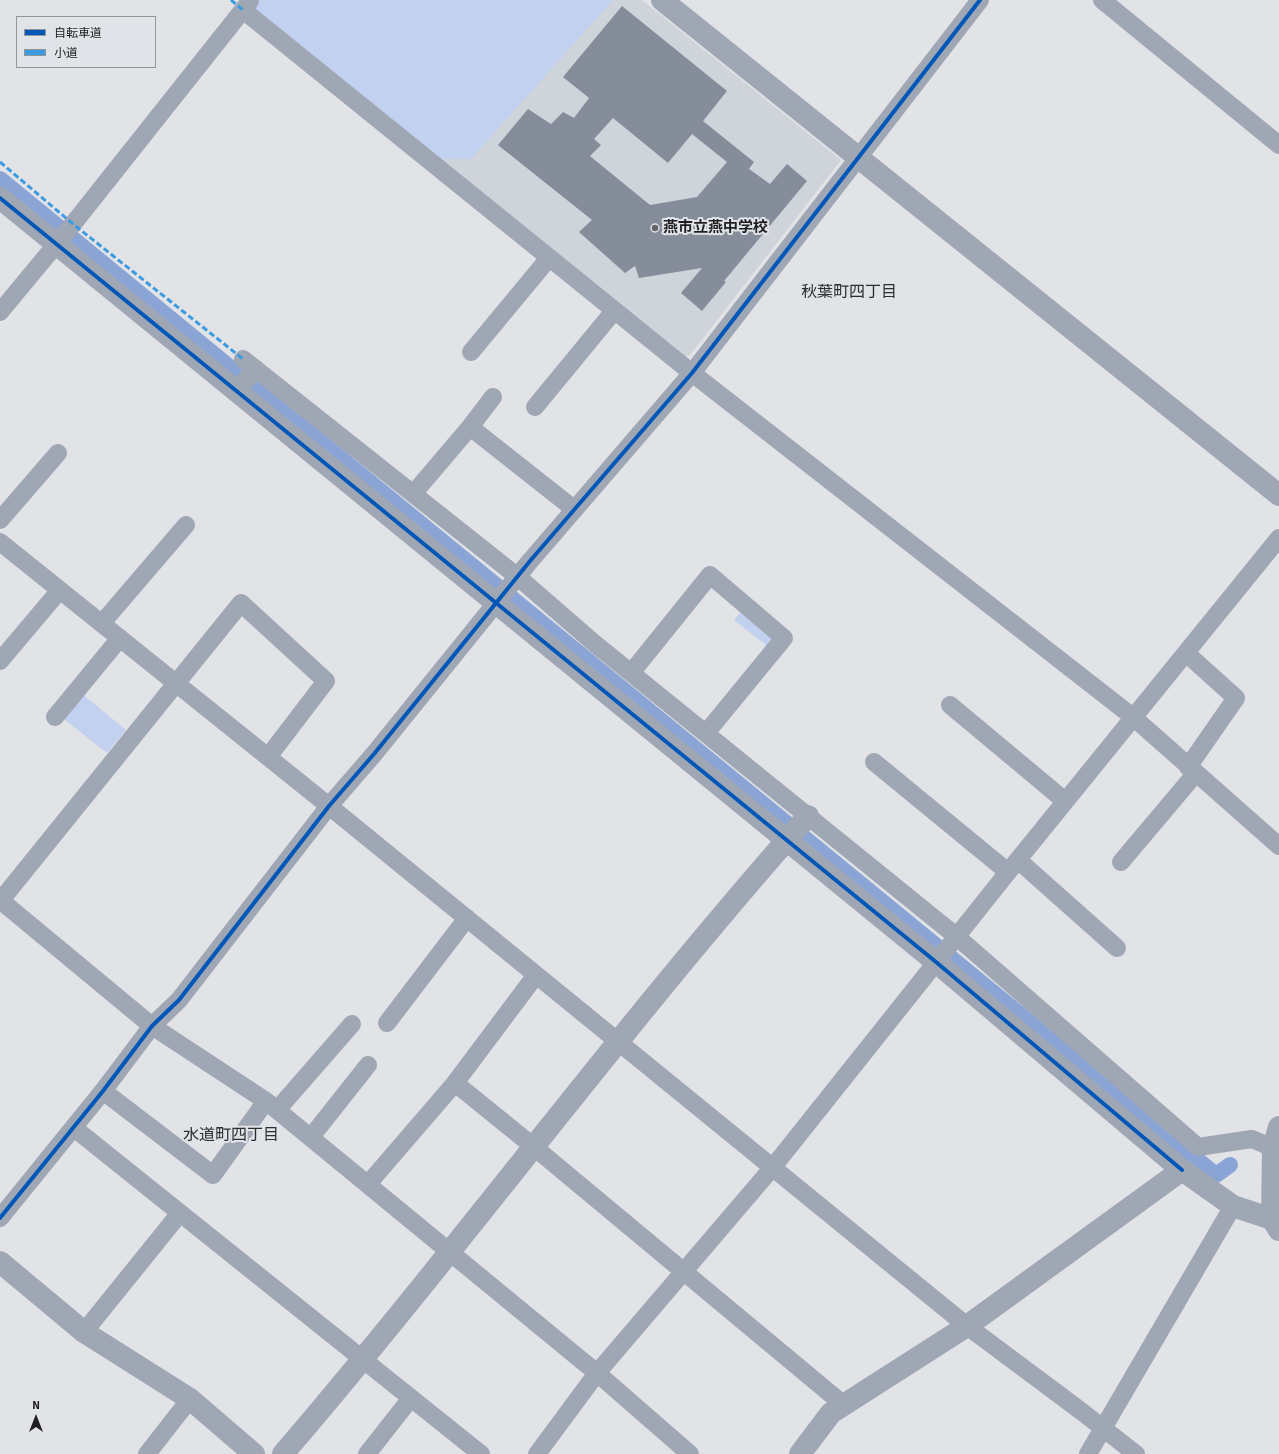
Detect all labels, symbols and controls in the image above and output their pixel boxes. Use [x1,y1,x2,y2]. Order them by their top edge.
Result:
legend [16,16,156,68]
text: 自転車道 [54,26,102,41]
text: 小道 [54,46,78,61]
place label: 燕市立燕中学校 [663,219,768,237]
marker: 燕市立燕中学校 [650,223,660,233]
district label: 秋葉町四丁目 [801,283,897,303]
district label: 水道町四丁目 [183,1126,279,1146]
north arrow [16,1398,56,1438]
text: N [32,1399,40,1412]

